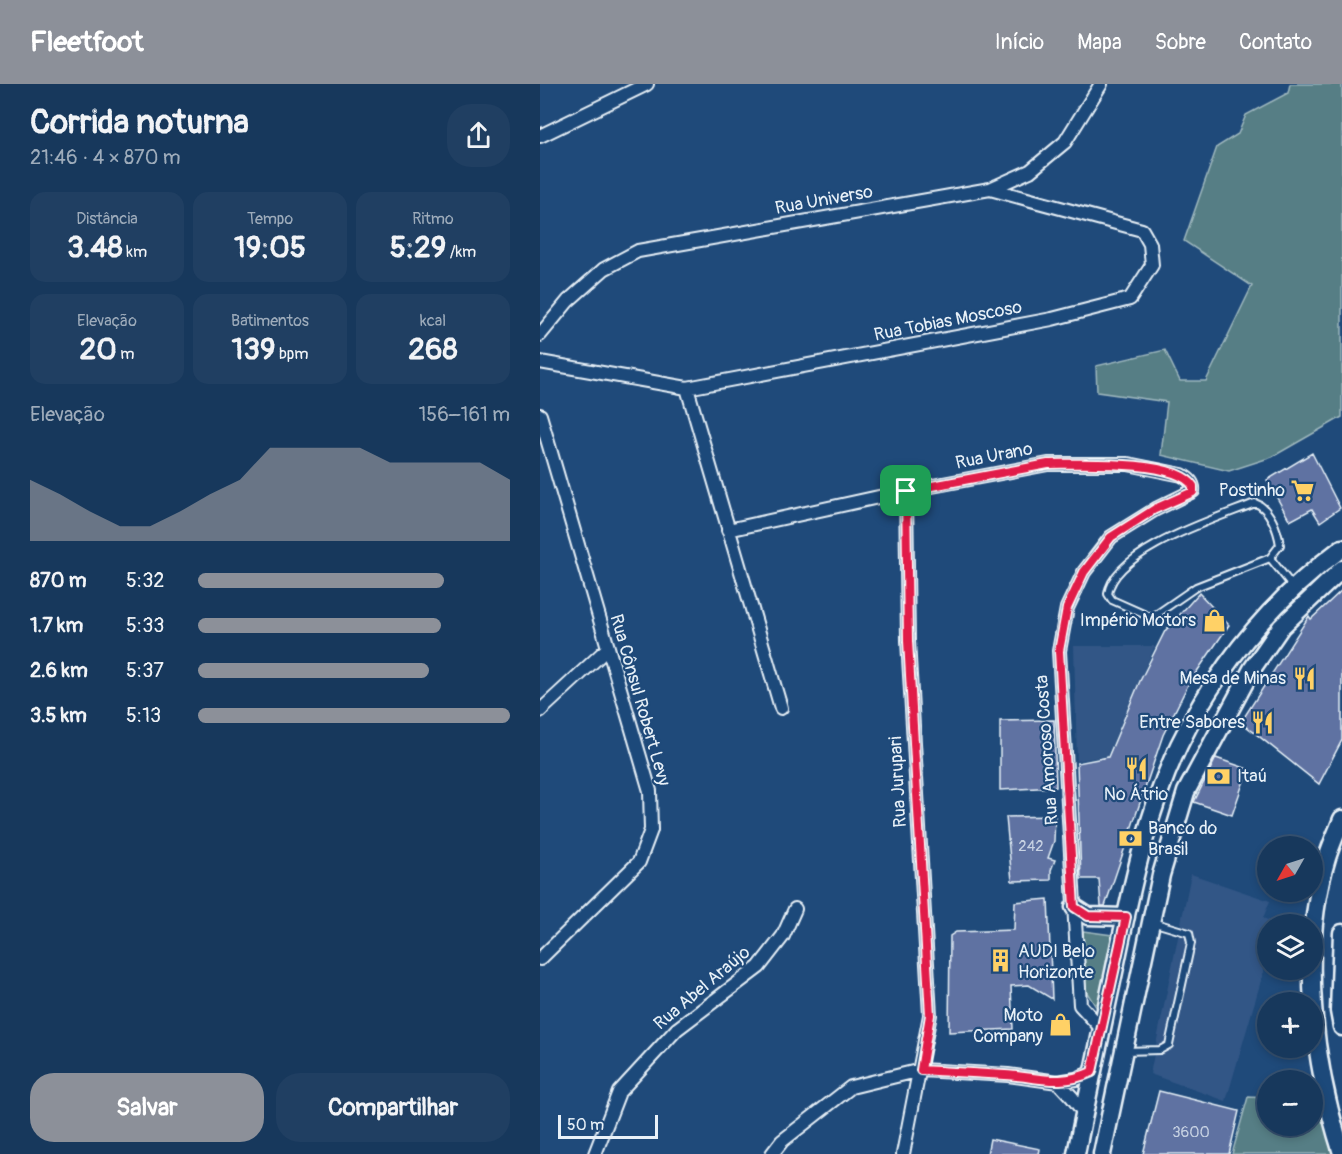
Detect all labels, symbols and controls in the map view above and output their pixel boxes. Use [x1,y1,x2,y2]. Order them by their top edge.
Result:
text: Fleetfoot [30,25,143,60]
text: Início [995,29,1044,56]
text: Mapa [1077,29,1122,56]
text: Sobre [1155,29,1206,56]
text: Contato [1239,29,1312,56]
text: Corrida noturna [30,102,249,143]
button: share [447,104,510,167]
text: 21:46 · 4 × 870 m [30,145,180,170]
street label: Rua Universo [773,180,875,220]
text: Distância [76,209,138,229]
text: Tempo [247,209,293,229]
text: Ritmo [412,209,454,229]
text: 3.48 [67,229,123,266]
text: 19:05 [234,229,306,266]
text: 5:29 [390,229,446,266]
text: km [123,242,147,262]
text: /km [446,242,476,262]
street label: Rua Tobias Moscoso [872,295,1024,347]
text: Elevação [77,311,137,331]
text: Batimentos [231,311,309,331]
text: kcal [420,311,446,331]
text: 20 [80,331,117,368]
text: 139 [231,331,275,368]
text: 268 [408,331,458,368]
text: m [117,344,134,364]
text: bpm [275,344,309,364]
text: Elevação [30,402,105,427]
text: 156–161 m [419,402,510,427]
street label: Rua Urano [953,437,1035,475]
pin [880,465,931,516]
icon: arrive [889,474,922,507]
supermarket icon: Postinho [1290,477,1316,503]
place label: Postinho [1219,479,1285,502]
text: 870 m [30,568,86,593]
text: 5:32 [126,568,165,593]
shop icon: Império Motors [1201,607,1227,633]
place label: Império Motors [1080,609,1196,632]
street label: Rua Cônsul Robert Levy [604,611,676,789]
text: 1.7 km [30,613,83,638]
text: 5:33 [126,613,165,638]
text: 2.6 km [30,658,88,683]
text: 5:37 [126,658,164,683]
restaurant icon: Mesa de Minas [1291,665,1317,691]
place label: Mesa de Minas [1179,667,1286,690]
street label: Rua Amoroso Costa [1030,674,1064,826]
text: 3.5 km [30,703,87,728]
text: 5:13 [126,703,161,728]
restaurant icon: Entre Sabores [1250,709,1276,735]
place label: Entre Sabores [1139,711,1245,734]
street label: Rua Jurupari [884,736,912,828]
restaurant icon: No Átrio [1123,755,1149,781]
bank icon: Itaú [1206,763,1232,789]
place label: Itaú [1237,765,1267,788]
place label: No Átrio [1104,783,1169,806]
place label: Banco do Brasil [1148,817,1217,861]
bank icon: Banco do Brasil [1117,825,1143,851]
north arrow [1257,836,1323,902]
map controls [1257,836,1323,1136]
house number: 242 [1018,837,1044,856]
button: layers [1257,914,1323,980]
place label: AUDI Belo Horizonte [1018,940,1095,984]
street label: Rua Abel Araújo [649,941,755,1035]
building icon: AUDI Belo Horizonte [987,948,1013,974]
button: + [1257,992,1323,1058]
place label: Moto Company [973,1004,1043,1048]
shop icon: Moto Company [1048,1012,1074,1038]
button: − [1257,1070,1323,1136]
button: Salvar [30,1073,264,1142]
button: Compartilhar [276,1073,510,1142]
scale bar [558,1112,658,1140]
text: 50 m [567,1115,604,1135]
house number: 3600 [1172,1123,1210,1142]

